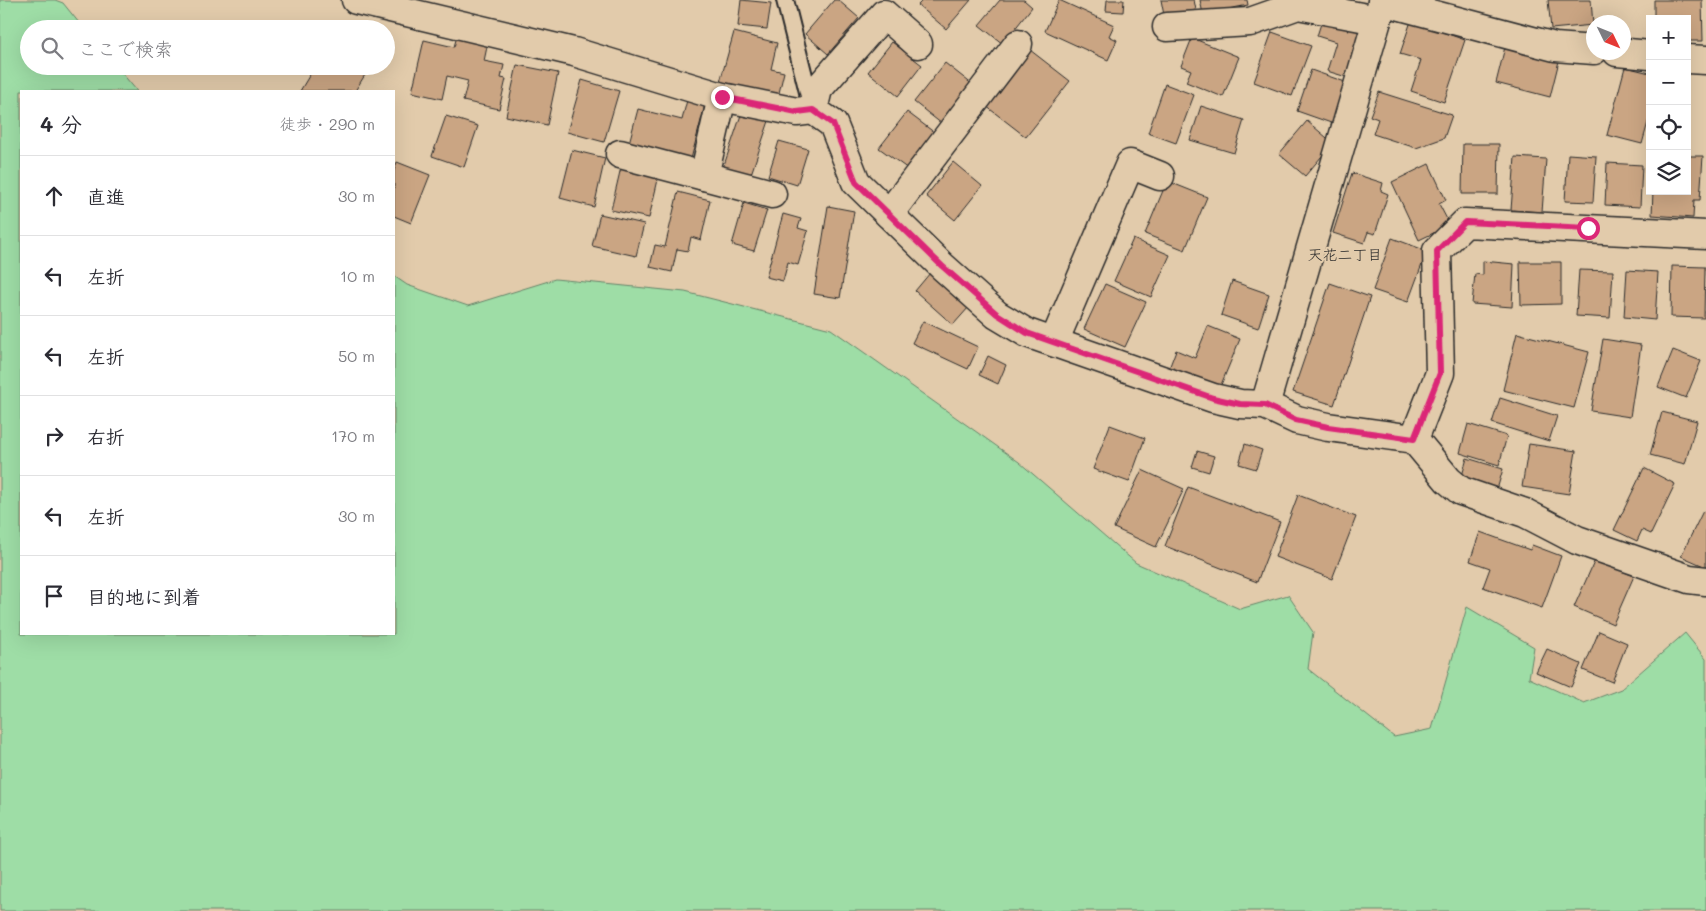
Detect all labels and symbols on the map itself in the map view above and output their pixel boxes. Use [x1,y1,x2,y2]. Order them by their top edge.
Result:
north arrow [1586,15,1631,60]
route end [711,86,734,109]
route start [1577,217,1600,240]
district label: 天花二丁目 [1307,244,1383,264]

